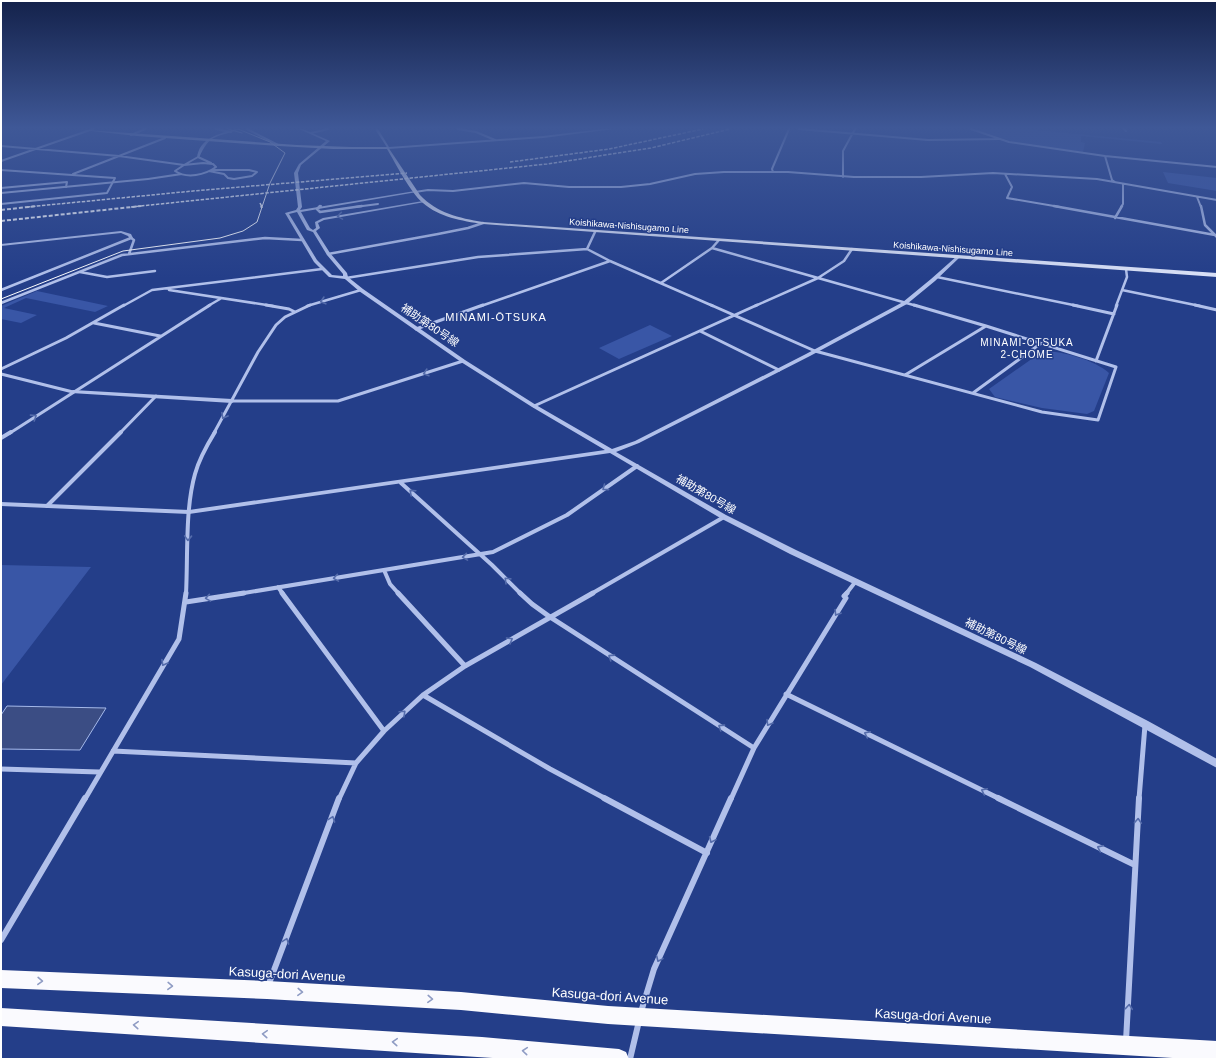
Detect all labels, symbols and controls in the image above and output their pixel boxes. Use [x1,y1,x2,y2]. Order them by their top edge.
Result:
one-way arrow [337,211,343,220]
street label: Koishikawa-Nishisugamo Line [569,217,689,235]
street label: Koishikawa-Nishisugamo Line [893,240,1013,258]
one-way arrow [320,296,327,305]
street label: 補助第80号線 [399,301,461,349]
district label: MINAMI-ŌTSUKA [445,311,547,323]
district label: MINAMI-OTSUKA 2-CHOME [980,337,1074,360]
one-way arrow [423,368,430,377]
one-way arrow [221,412,228,419]
one-way arrow [30,414,37,422]
street label: 補助第80号線 [674,472,738,516]
one-way arrow [602,483,609,490]
one-way arrow [409,490,416,497]
one-way arrow [184,535,192,541]
one-way arrow [462,552,468,561]
one-way arrow [333,573,340,582]
one-way arrow [504,577,512,585]
one-way arrow [205,593,211,602]
one-way arrow [834,608,841,615]
street label: 補助第80号線 [963,616,1029,656]
one-way arrow [506,638,513,645]
one-way arrow [609,655,616,662]
one-way arrow [161,659,169,666]
one-way arrow [398,710,406,718]
one-way arrow [766,719,773,726]
one-way arrow [718,724,725,732]
one-way arrow [863,731,871,738]
one-way arrow [980,788,988,796]
one-way arrow [327,816,335,823]
one-way arrow [1134,818,1142,824]
one-way arrow [709,837,717,844]
one-way arrow [1097,845,1105,853]
one-way arrow [282,938,290,945]
one-way arrow [656,954,664,962]
street label: Kasuga-dori Avenue [228,963,346,985]
one-way arrow [37,976,43,985]
one-way arrow [167,982,173,990]
street label: Kasuga-dori Avenue [551,984,669,1008]
one-way arrow [297,988,303,996]
one-way arrow [426,995,433,1004]
one-way arrow [1124,1004,1133,1010]
street label: Kasuga-dori Avenue [874,1005,992,1027]
one-way arrow [133,1021,139,1030]
one-way arrow [262,1029,268,1038]
one-way arrow [392,1037,398,1046]
one-way arrow [522,1047,528,1056]

